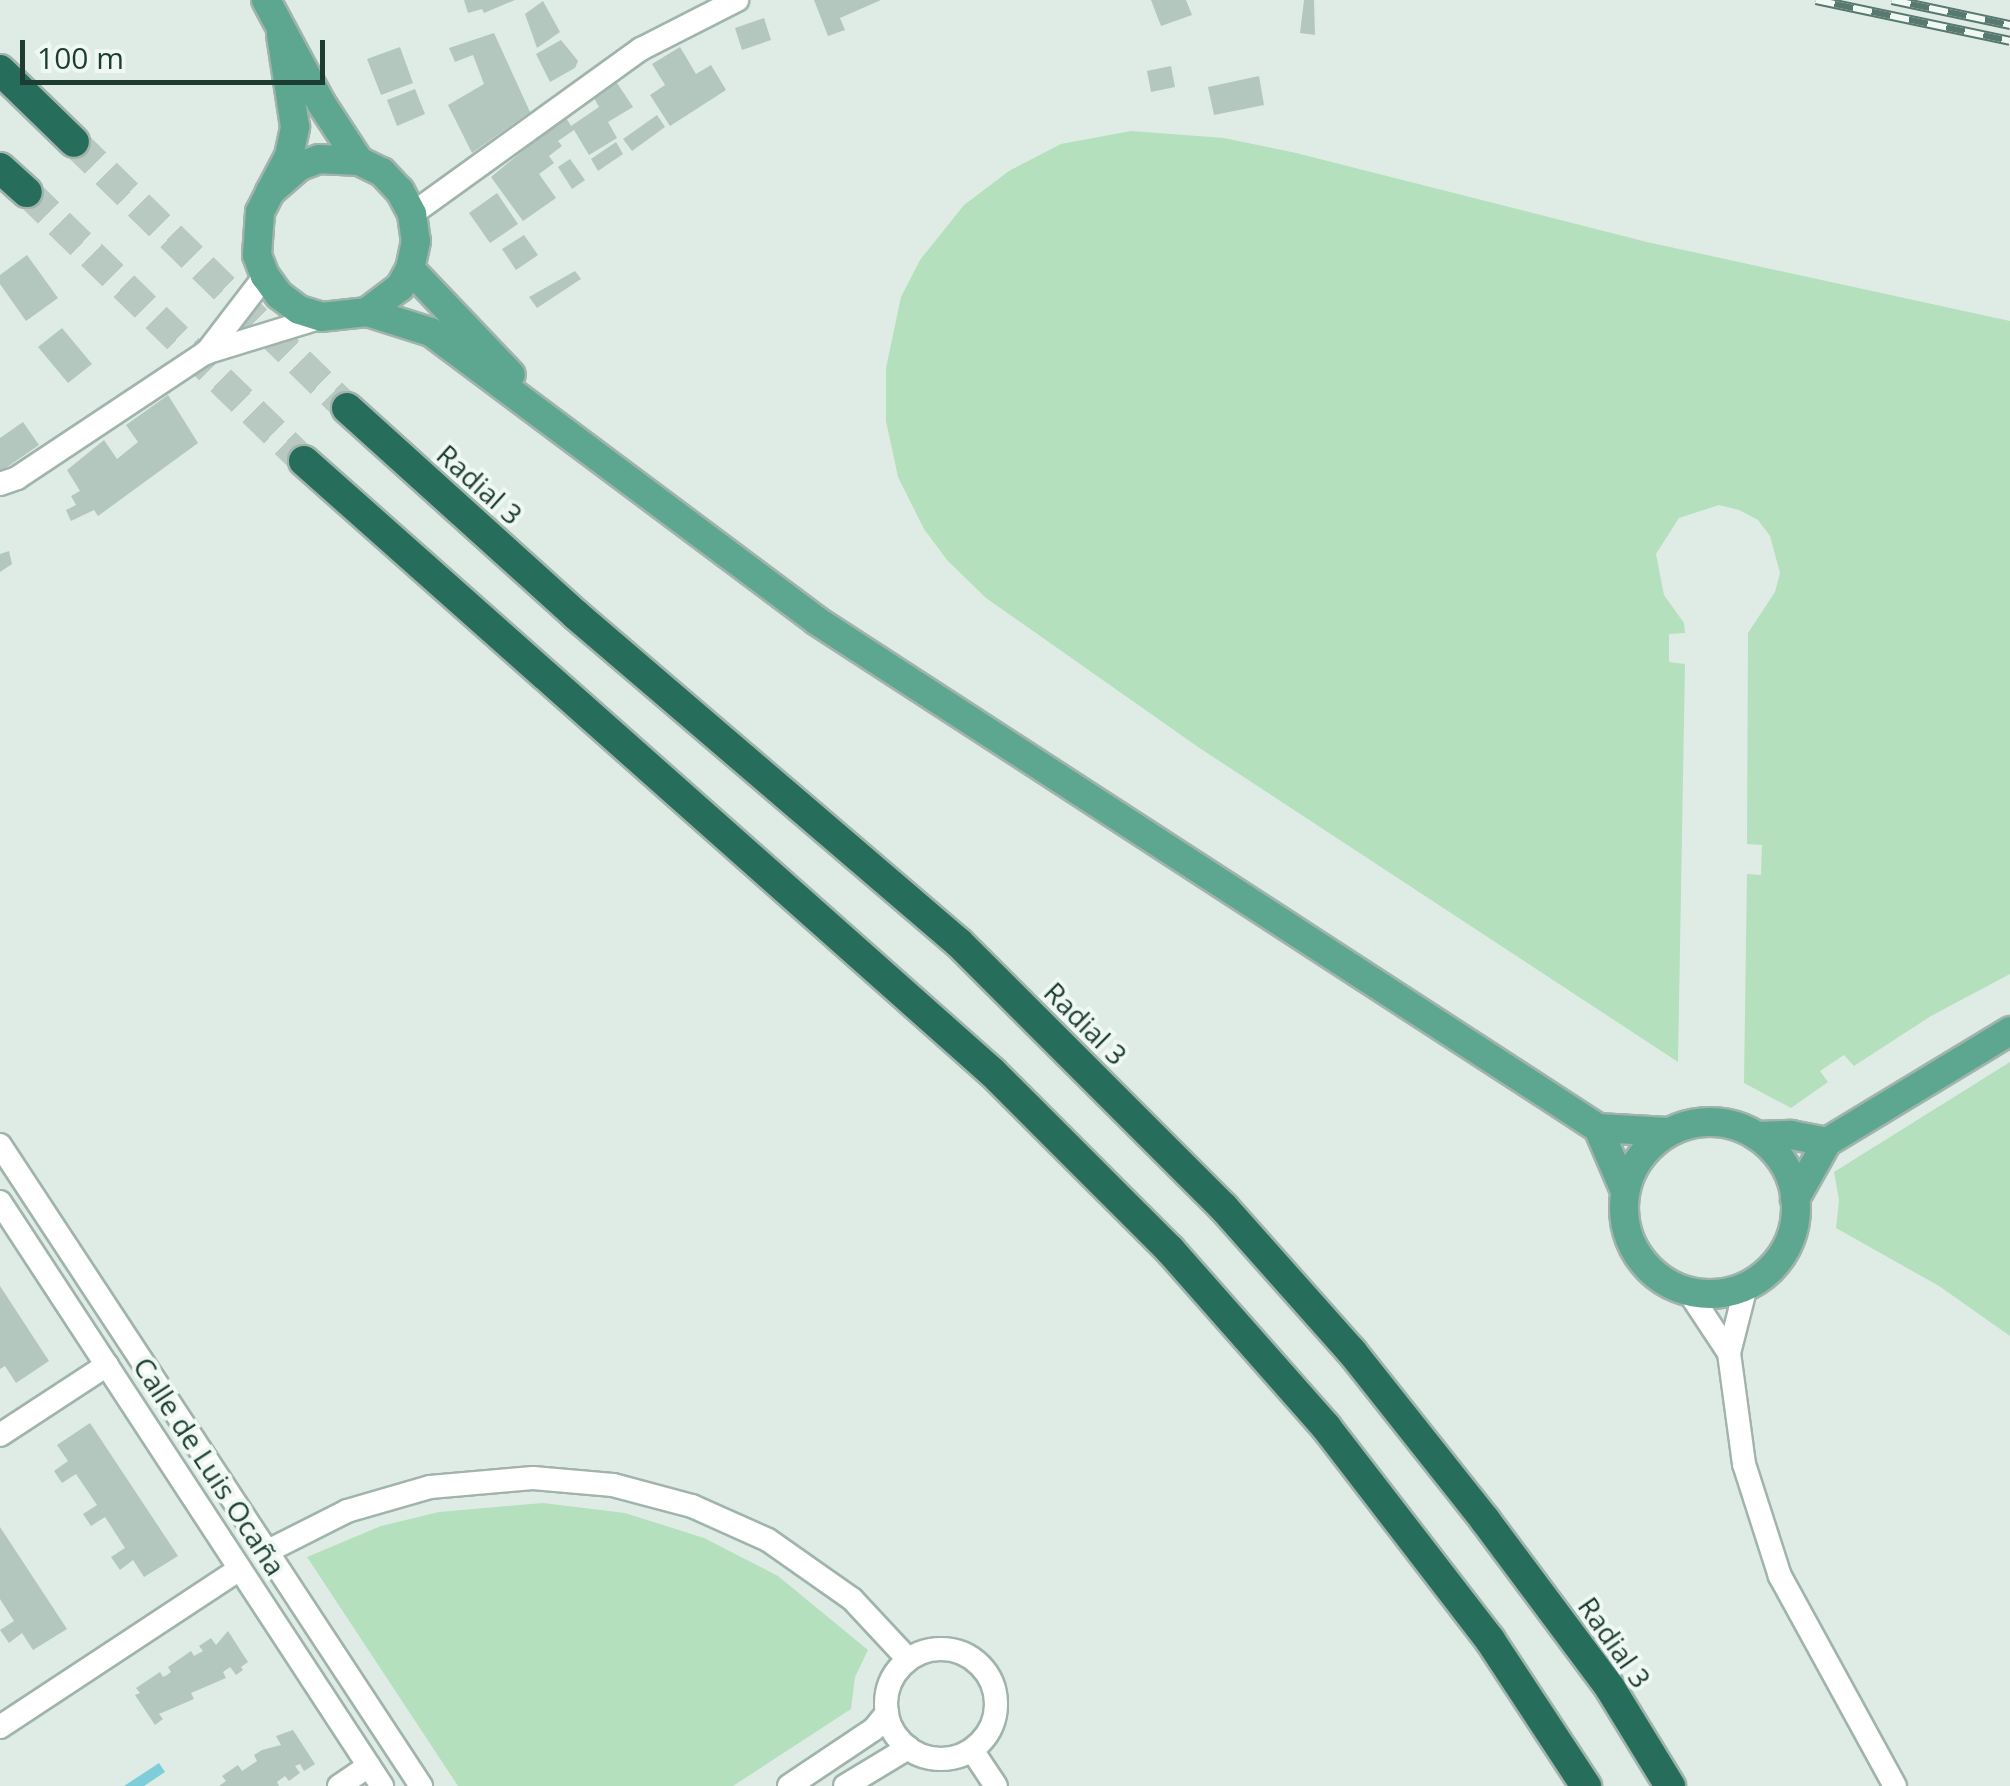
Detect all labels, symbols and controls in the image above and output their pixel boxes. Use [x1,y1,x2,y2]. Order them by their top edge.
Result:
scale bar [25,20,330,82]
text: 100 m [37,37,124,78]
street label: Radial 3 [431,437,529,531]
street label: Radial 3 [1038,975,1134,1071]
street label: Calle de Luis Ocaña [127,1351,293,1581]
street label: Radial 3 [1572,1590,1658,1694]

